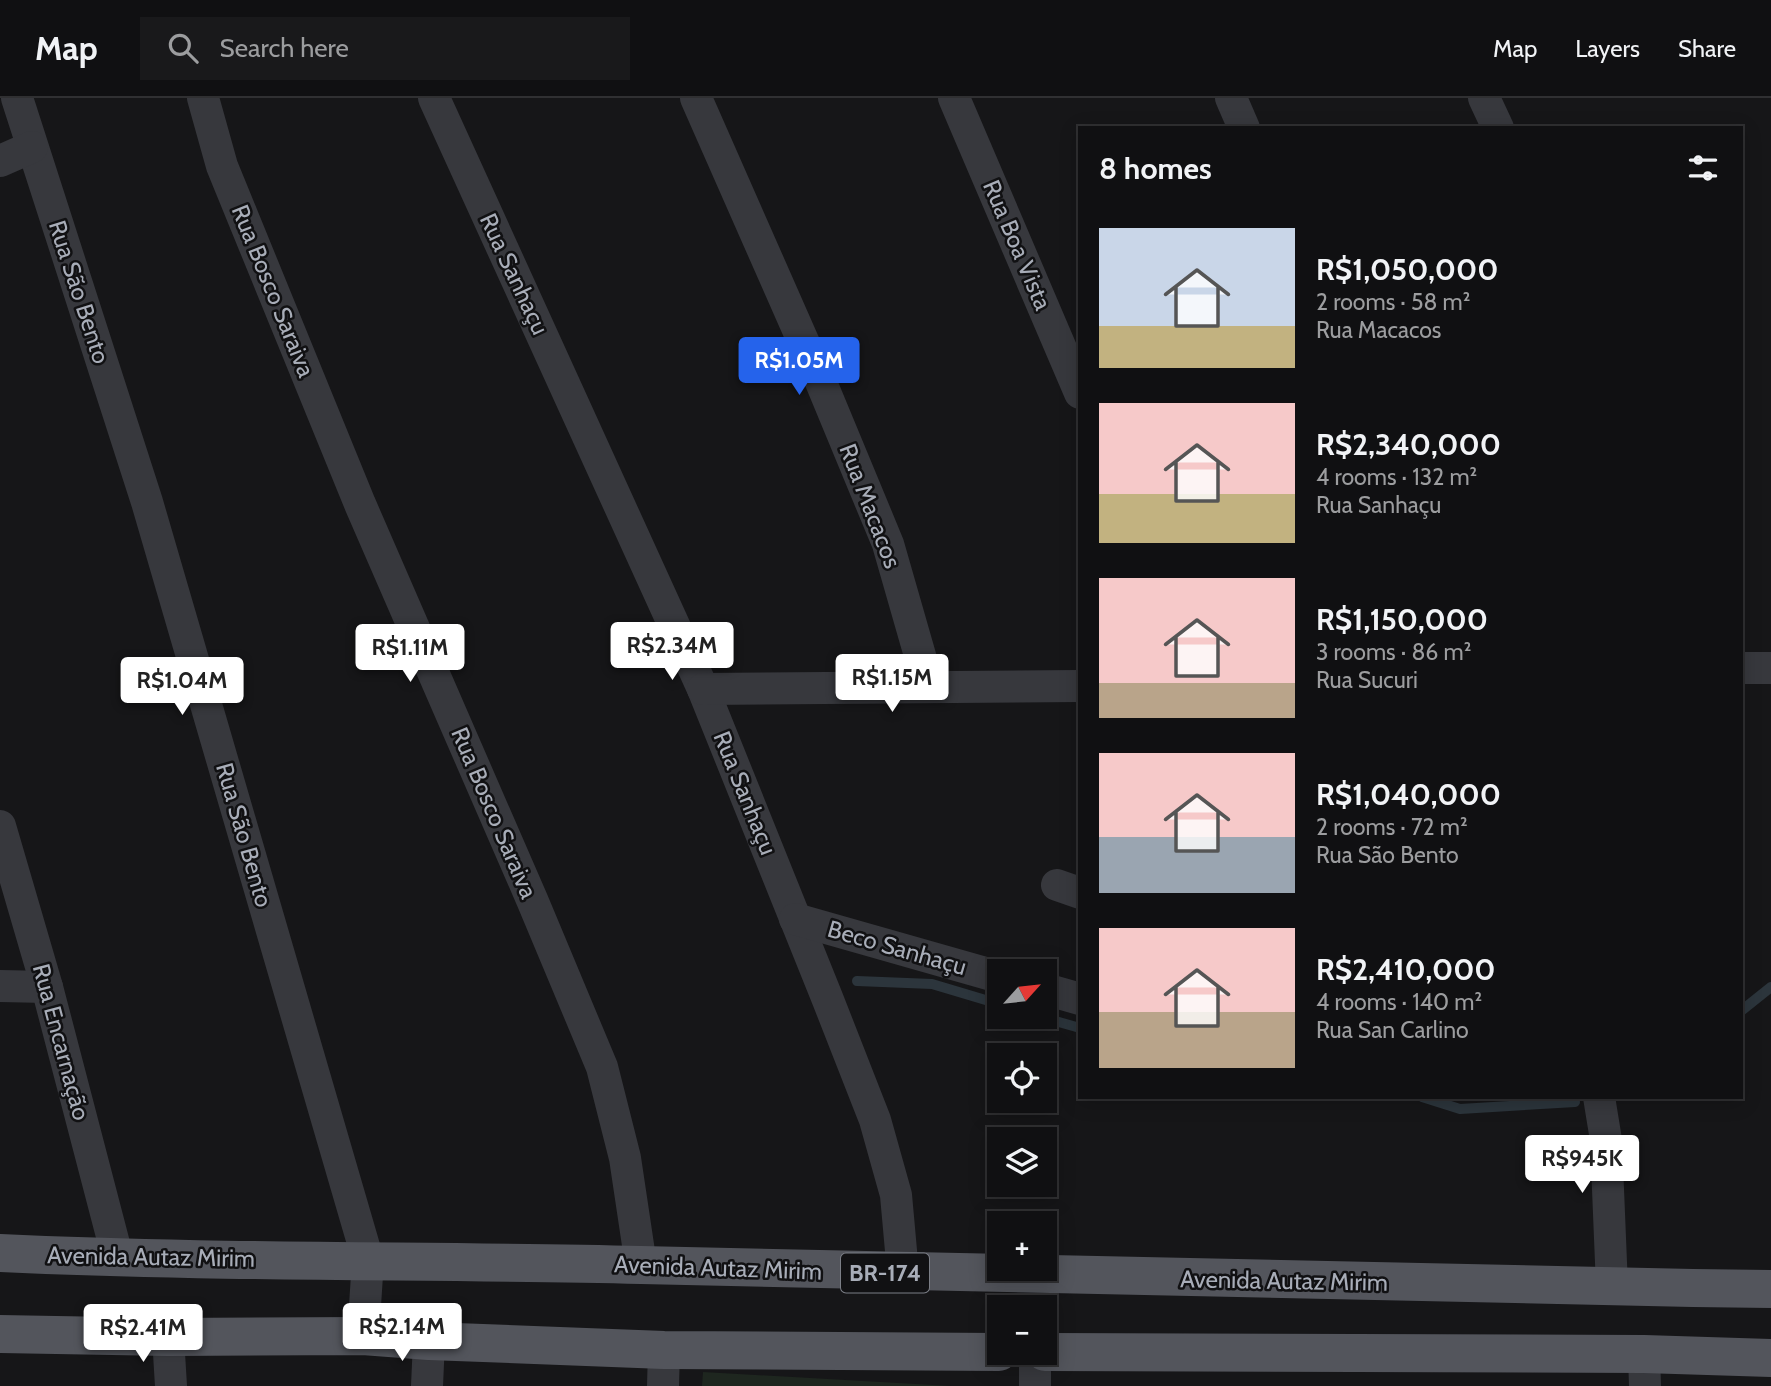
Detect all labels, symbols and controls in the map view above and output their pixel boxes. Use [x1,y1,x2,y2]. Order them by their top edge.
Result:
search box [140,17,630,80]
text: Map [35,28,98,68]
icon: search [164,29,202,67]
text: Search here [220,32,349,64]
text: Map [1493,34,1537,63]
text: Layers [1575,34,1640,63]
text: Share [1678,34,1736,63]
icon: filters [1684,149,1722,187]
text: 8 homes [1099,150,1212,187]
street label: Rua Boa Vista [977,175,1058,315]
street label: Rua Bosco Saraiva [226,200,321,382]
street label: Rua Sanhaçu [474,208,555,339]
street label: Rua São Bento [43,217,116,367]
text: R$1,050,000 [1316,251,1498,288]
icon: home [1155,256,1239,340]
text: 2 rooms · 58 m² [1316,288,1470,316]
text: Rua Macacos [1316,316,1441,344]
pin: R$1.05M [734,338,864,397]
text: R$1.05M [755,346,843,374]
text: R$2,340,000 [1316,426,1501,463]
icon: home [1155,431,1239,515]
street label: Rua Macacos [833,440,907,572]
text: 4 rooms · 132 m² [1316,463,1477,491]
text: Rua Sanhaçu [1316,491,1441,519]
text: R$1,150,000 [1316,601,1488,638]
icon: home [1155,606,1239,690]
pin: R$2.34M [607,622,737,682]
pin: R$1.11M [345,624,475,684]
text: R$2.34M [627,631,717,659]
text: R$1.11M [371,633,449,661]
text: 3 rooms · 86 m² [1316,638,1471,666]
pin: R$1.15M [827,654,957,714]
pin: R$1.04M [117,658,247,717]
text: R$1.15M [852,663,932,691]
text: R$1.04M [137,666,227,694]
text: Rua Sucuri [1316,666,1418,694]
street label: Rua Bosco Saraiva [445,723,544,903]
street label: Rua Sanhaçu [708,727,783,859]
street label: Rua São Bento [210,759,279,910]
text: R$1,040,000 [1316,776,1501,813]
icon: home [1155,781,1239,865]
text: 2 rooms · 72 m² [1316,813,1468,841]
text: Rua São Bento [1316,841,1459,869]
street label: Beco Sanhaçu [824,914,970,981]
text: R$2,410,000 [1316,951,1496,988]
icon: home [1155,956,1239,1040]
north arrow [987,959,1057,1029]
map controls [987,959,1057,1365]
street label: Rua Encarnação [27,960,96,1123]
text: 4 rooms · 140 m² [1316,988,1482,1016]
text: Rua San Carlino [1316,1016,1469,1044]
button: locate [987,1043,1057,1113]
button: layers [987,1127,1057,1197]
pin: R$945K [1525,1136,1639,1195]
text: R$945K [1541,1144,1623,1172]
button: + [987,1211,1057,1281]
street label: Avenida Autaz Mirim [47,1240,255,1273]
street label: Avenida Autaz Mirim [614,1249,822,1286]
road number: BR-174 [841,1254,929,1292]
street label: Avenida Autaz Mirim [1180,1264,1388,1297]
button: − [987,1295,1057,1365]
pin: R$2.41M [78,1304,208,1364]
pin: R$2.14M [337,1304,467,1363]
text: R$2.14M [359,1312,445,1340]
text: R$2.41M [100,1313,186,1341]

